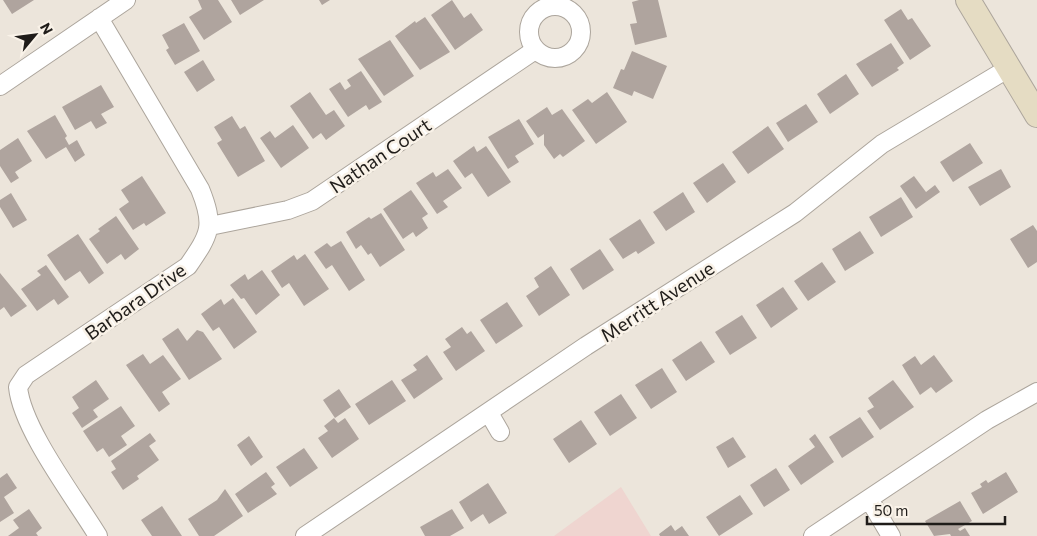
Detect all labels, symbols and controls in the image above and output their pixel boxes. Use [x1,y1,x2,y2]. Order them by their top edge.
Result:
north arrow [10,10,60,60]
text: N [37,20,57,37]
street label: Nathan Court [325,112,435,197]
street label: Merritt Avenue [596,256,718,346]
street label: Barbara Drive [80,258,190,344]
scale bar [867,494,1004,526]
text: 50 m [874,501,908,519]

